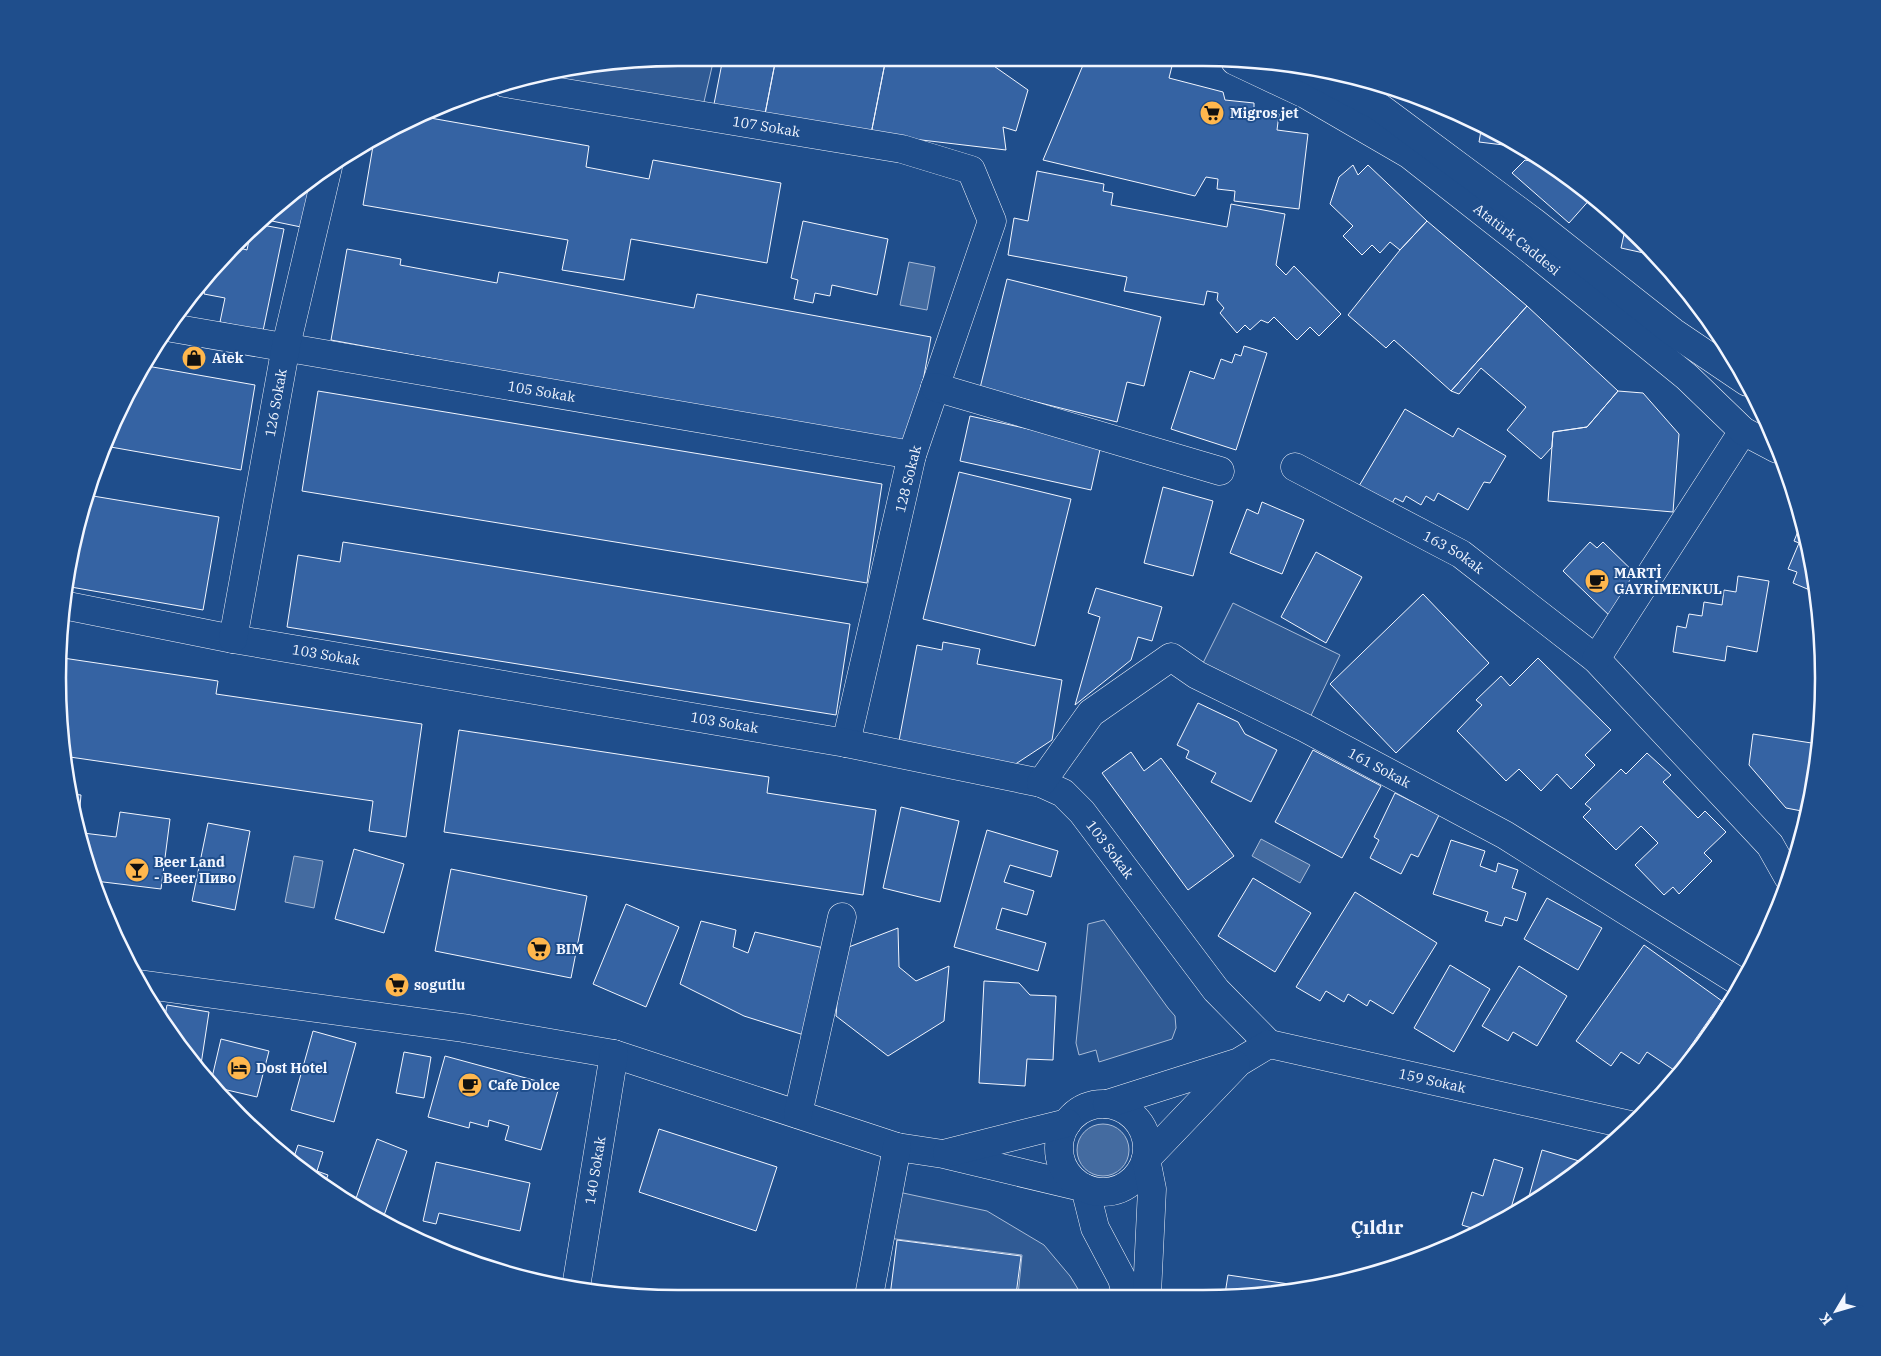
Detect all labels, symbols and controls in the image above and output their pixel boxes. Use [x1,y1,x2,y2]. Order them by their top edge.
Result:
supermarket icon: Migros jet [1199,100,1225,126]
place label: Migros jet [1230,104,1298,122]
street label: 107 Sokak [731,112,803,141]
street label: Atatürk Caddesi [1470,199,1564,279]
shop icon: Atek [181,345,207,371]
place label: Atek [212,349,244,367]
street label: 126 Sokak [261,367,291,438]
street label: 105 Sokak [506,377,578,406]
street label: 128 Sokak [891,443,925,514]
street label: 163 Sokak [1420,527,1488,578]
place label: MARTİ GAYRİMENKUL [1614,564,1722,598]
cafe icon: MARTİ GAYRİMENKUL [1584,568,1610,594]
street label: 103 Sokak [291,640,362,670]
street label: 103 Sokak [689,708,761,737]
street label: 161 Sokak [1345,744,1415,792]
street label: 103 Sokak [1082,817,1138,883]
place label: Beer Land - Beer Пиво [154,853,236,887]
bar icon: Beer Land - Beer Пиво [124,857,150,883]
supermarket icon: BIM [526,936,552,962]
place label: BIM [556,940,584,958]
supermarket icon: sogutlu [384,972,410,998]
place label: sogutlu [414,976,465,994]
hotel icon: Dost Hotel [226,1055,252,1081]
place label: Dost Hotel [256,1059,328,1077]
street label: 159 Sokak [1397,1064,1469,1097]
cafe icon: Cafe Dolce [457,1072,483,1098]
place label: Cafe Dolce [488,1076,560,1094]
street label: 140 Sokak [581,1134,610,1206]
district label: Çıldır [1351,1215,1404,1239]
north arrow [1811,1286,1861,1336]
text: K [1815,1309,1836,1329]

